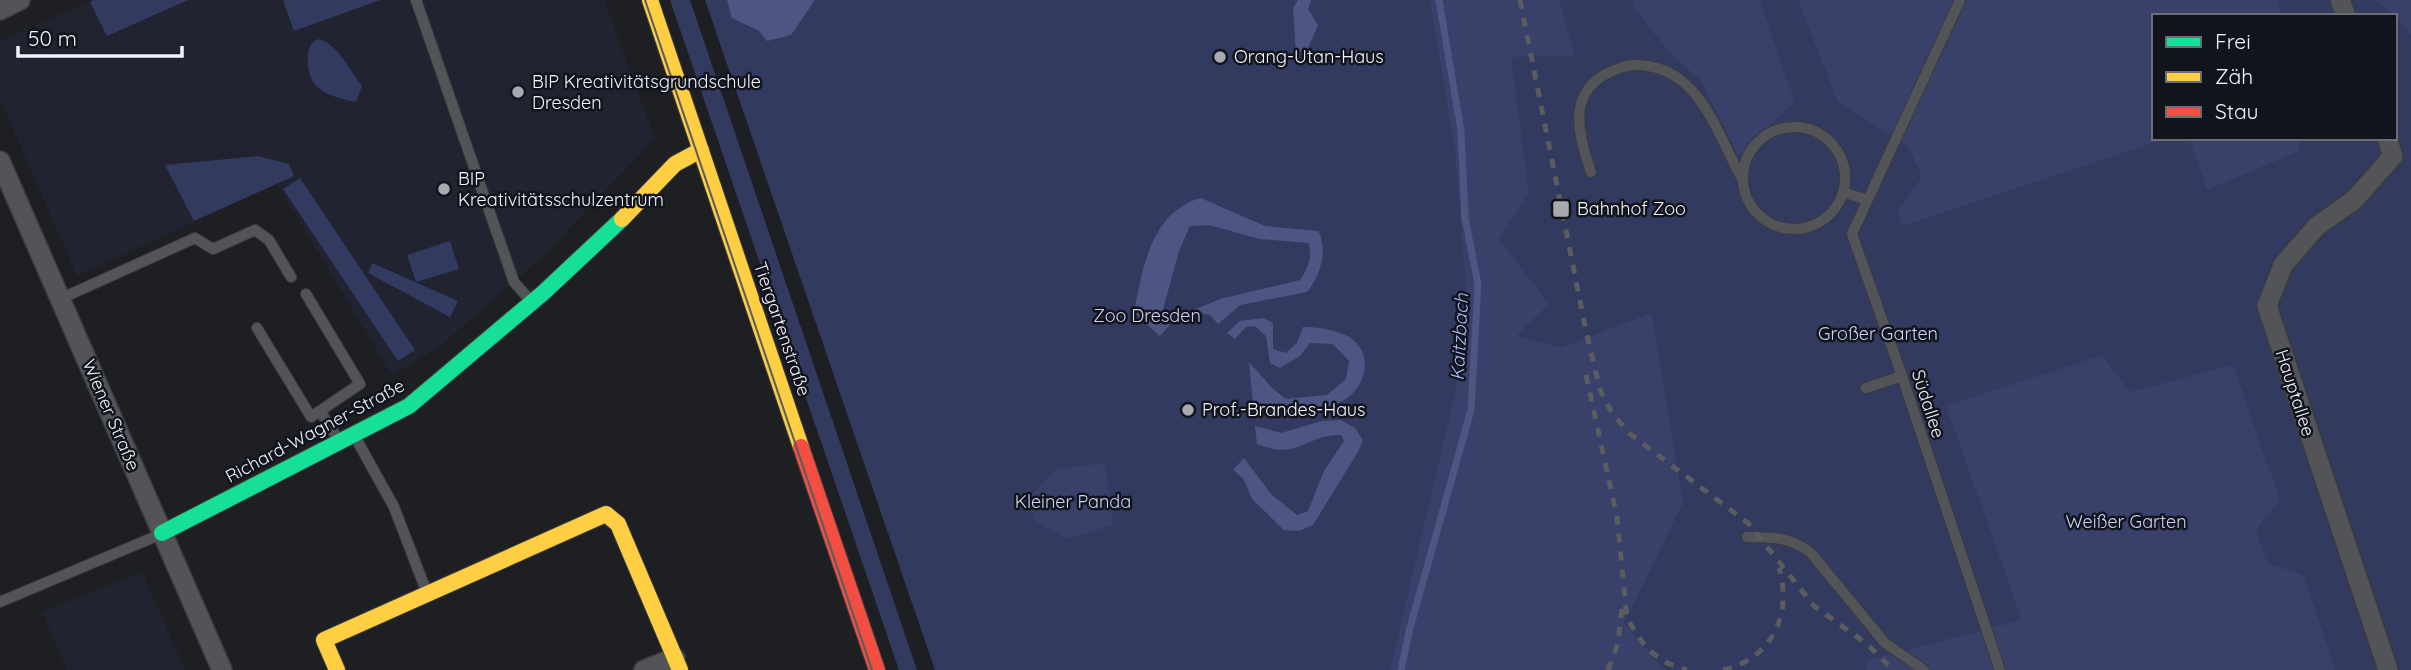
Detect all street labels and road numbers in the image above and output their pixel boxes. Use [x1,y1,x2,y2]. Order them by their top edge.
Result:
street label: Tiergartenstraße [749,259,816,399]
street label: Hauptallee [2271,346,2320,439]
street label: Wiener Straße [78,356,145,474]
street label: Südallee [1907,367,1950,441]
street label: Richard-Wagner-Straße [221,374,408,488]

